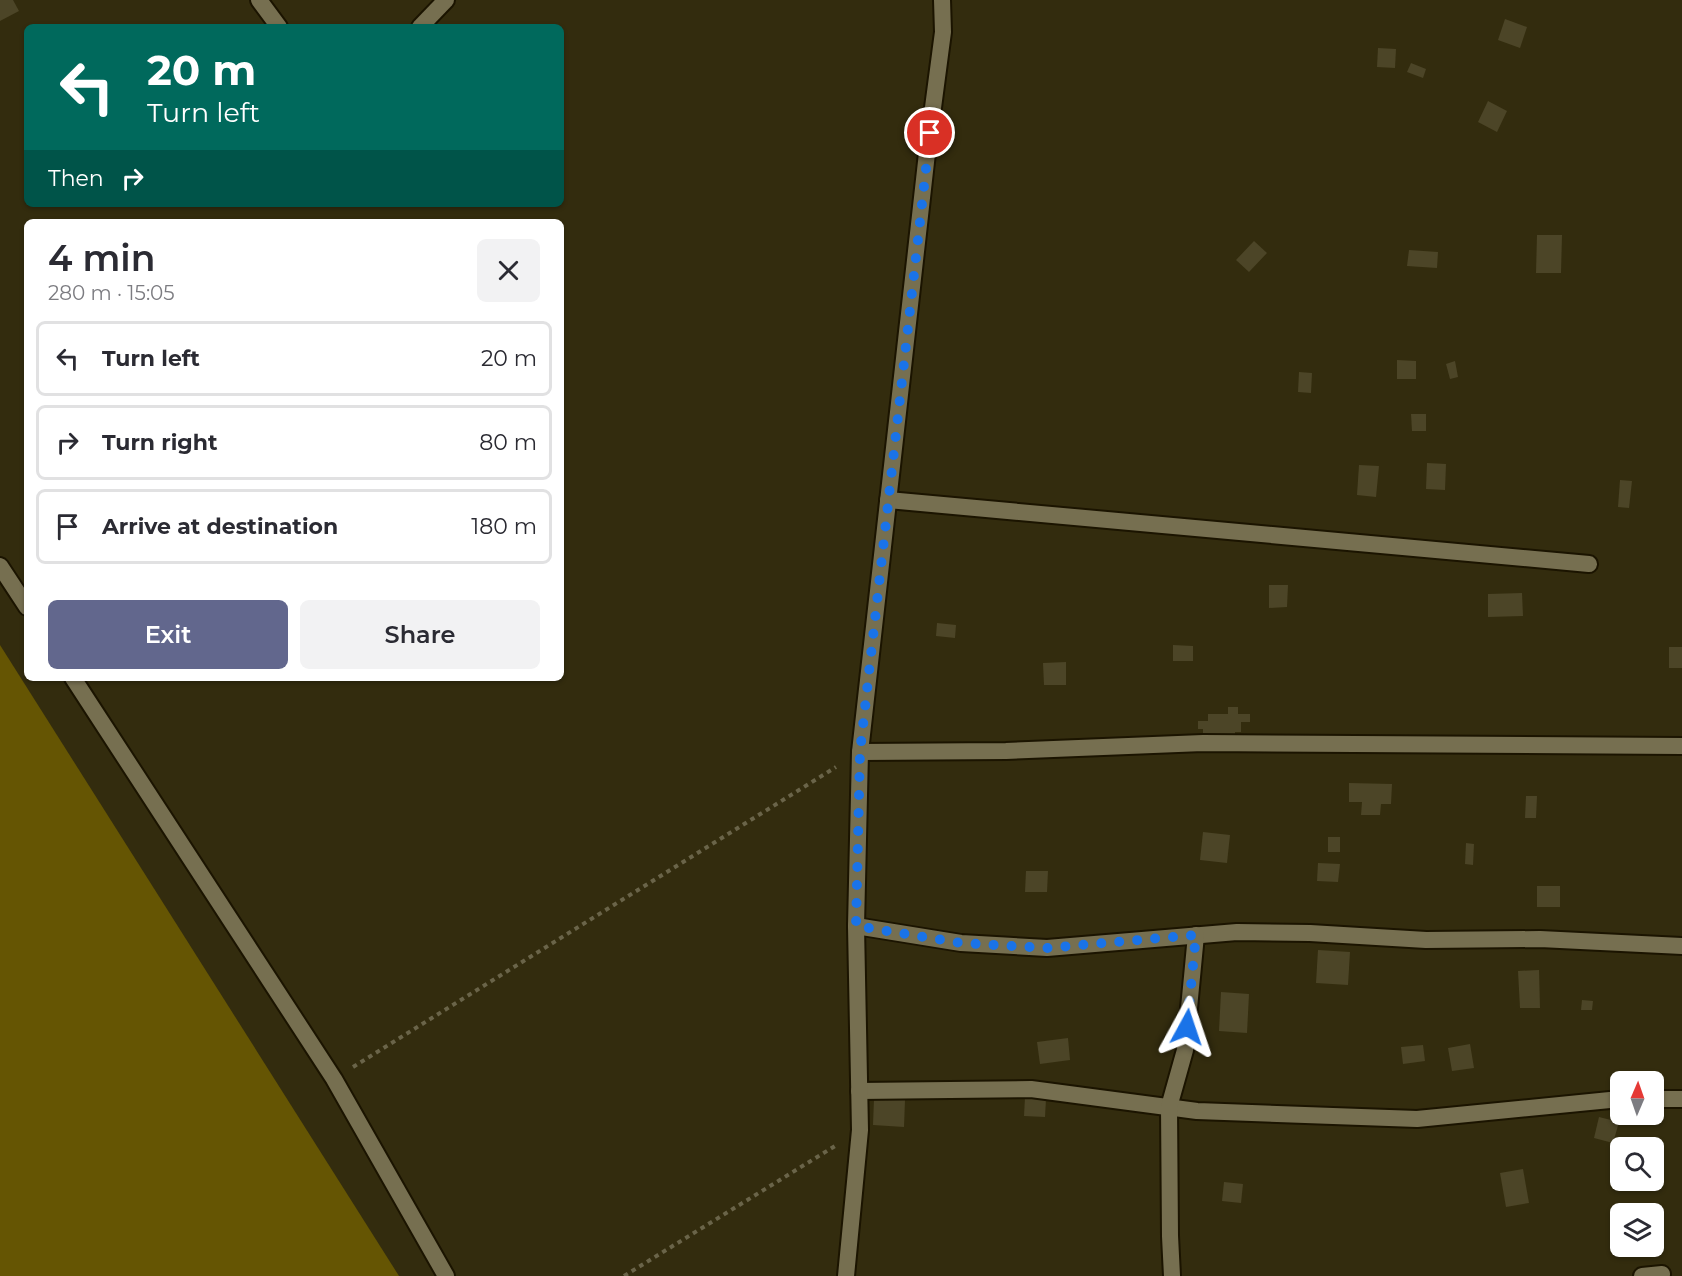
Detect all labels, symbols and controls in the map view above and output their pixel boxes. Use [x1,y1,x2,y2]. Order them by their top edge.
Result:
text: 20 m [147,44,256,96]
icon: left [48,48,126,126]
text: Turn left [147,96,260,129]
pin [904,107,955,158]
icon: arrive [913,116,946,149]
icon: right [116,162,149,195]
text: Then [48,165,104,192]
text: 4 min [48,236,155,280]
button: close [477,239,540,302]
text: 280 m · 15:05 [48,281,175,305]
icon: left [51,342,84,375]
text: Turn left [102,345,200,372]
text: 20 m [481,345,537,372]
icon: right [51,426,84,459]
text: Turn right [102,429,217,456]
text: 80 m [479,429,537,456]
icon: arrive [51,510,84,543]
text: Arrive at destination [102,513,338,540]
text: 180 m [471,513,537,540]
button: Exit [48,600,288,669]
button: Share [300,600,540,669]
position arrow [1155,995,1219,1059]
north arrow [1610,1071,1664,1125]
map controls [1610,1071,1664,1257]
button: search [1610,1137,1664,1191]
button: layers [1610,1203,1664,1257]

